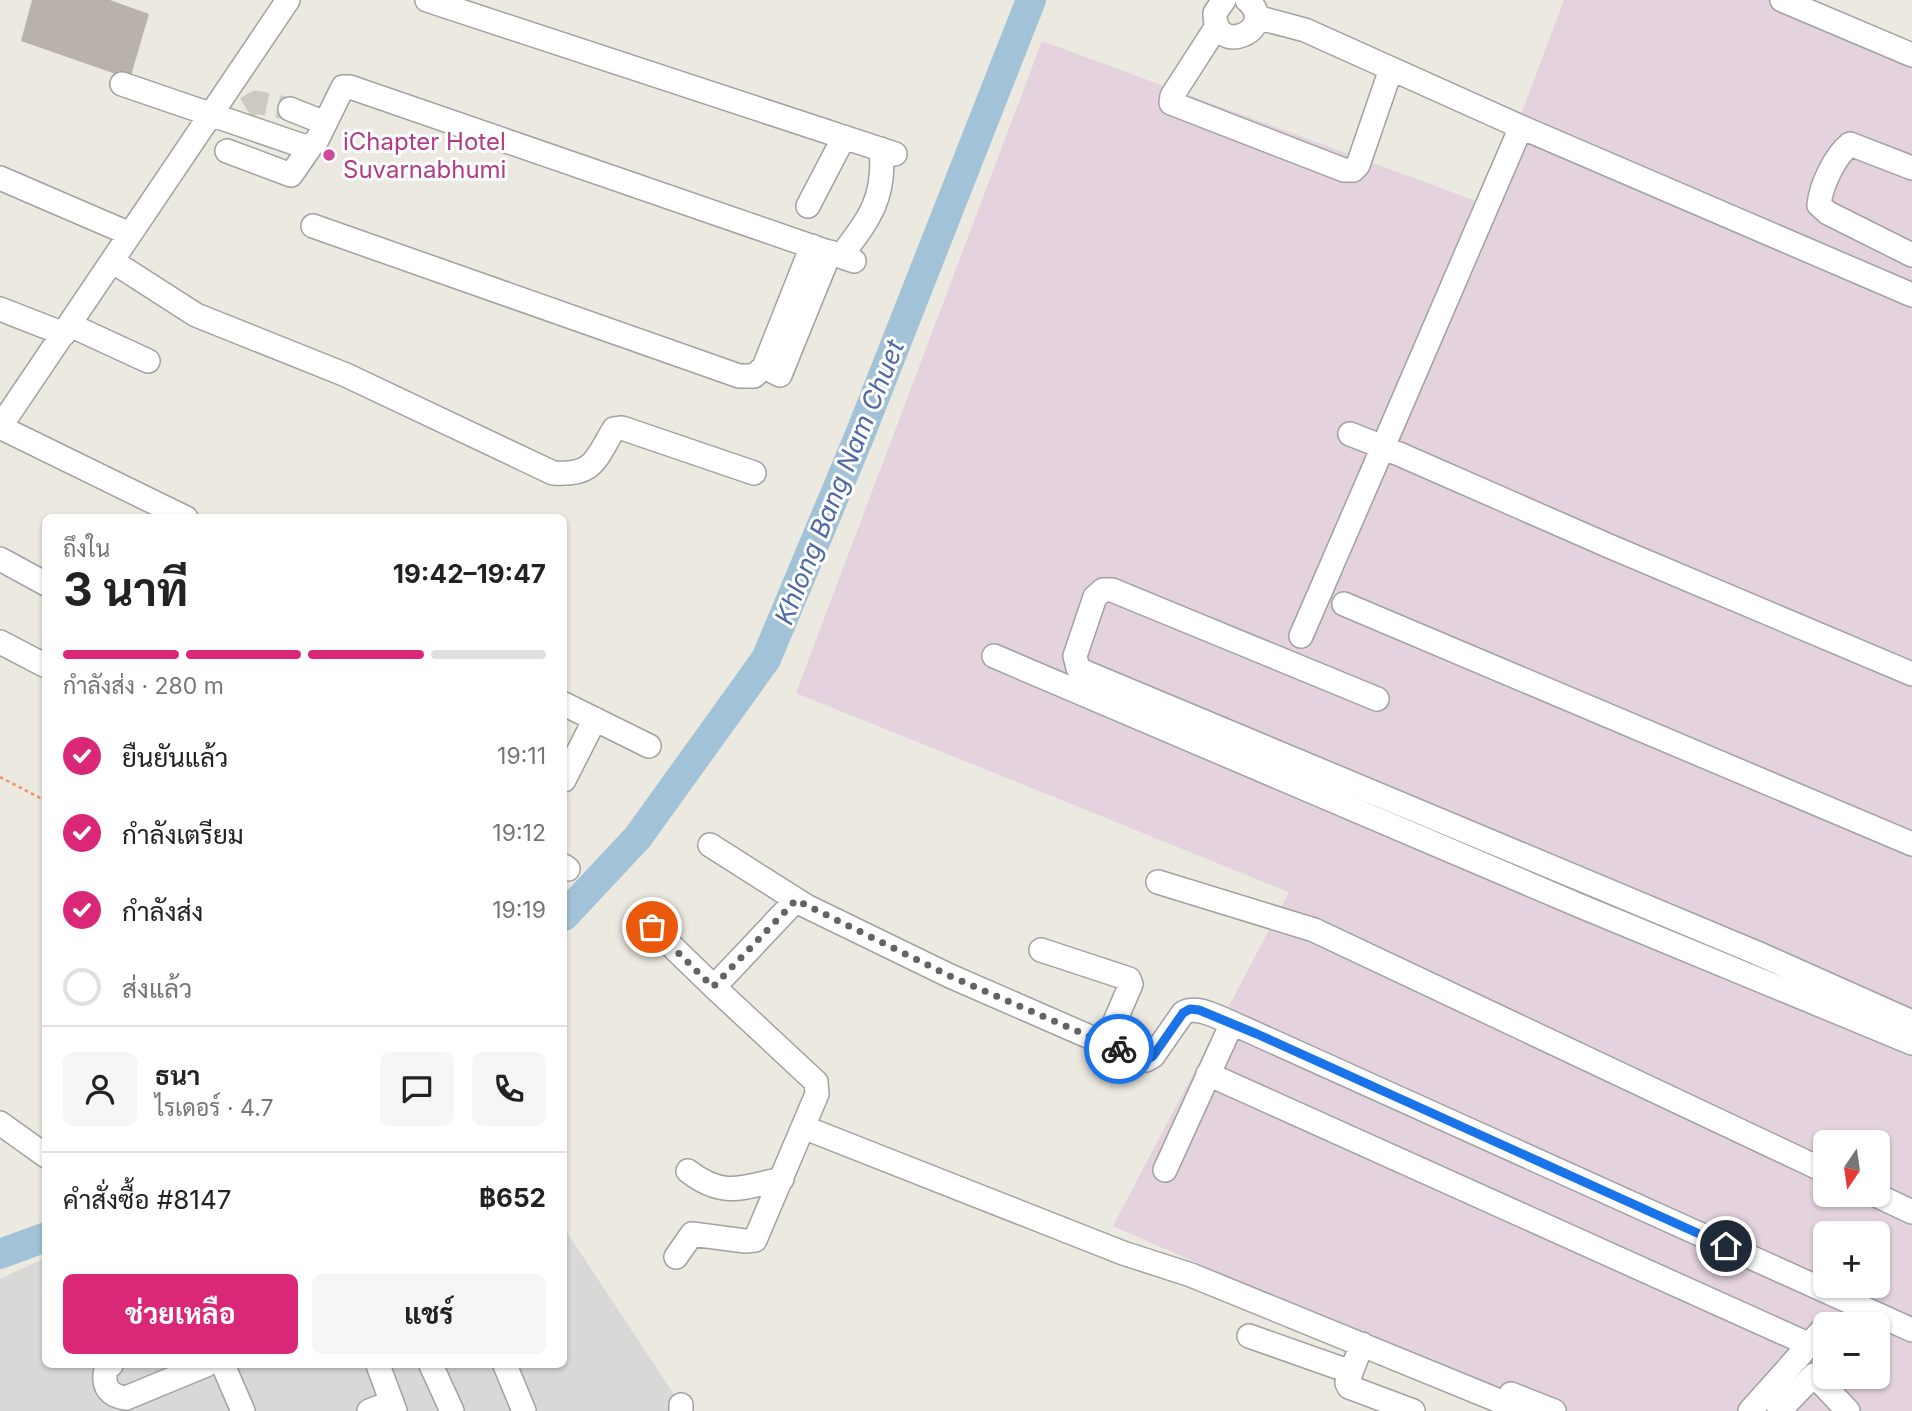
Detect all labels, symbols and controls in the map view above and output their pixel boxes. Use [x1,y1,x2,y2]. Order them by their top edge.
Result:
place label: iChapter Hotel Suvarnabhumi [343,127,506,184]
marker: iChapter Hotel Suvarnabhumi [321,147,337,163]
water label: Khlong Bang Nam Chuet [768,335,910,629]
text: ถึงใน [63,535,110,563]
text: 19:42–19:47 [393,558,546,589]
text: 3 นาที [63,561,188,617]
text: กำลังส่ง · 280 m [63,672,224,700]
icon: check [63,737,101,775]
text: ยืนยันแล้ว [122,742,228,773]
text: 19:11 [497,742,546,770]
icon: check [63,814,101,852]
text: กำลังเตรียม [122,819,244,850]
text: 19:12 [492,819,546,847]
icon: check [63,891,101,929]
text: กำลังส่ง [122,896,203,927]
text: 19:19 [492,896,546,924]
pin [622,897,682,957]
icon: bag [633,908,671,946]
text: ส่งแล้ว [122,973,192,1004]
courier [1084,1014,1154,1084]
icon: bike [1100,1030,1138,1068]
button: person [63,1052,137,1126]
button: chat [380,1052,454,1126]
button: phone [472,1052,546,1126]
text: ธนา [155,1060,200,1091]
text: ไรเดอร์ · 4.7 [155,1094,273,1122]
north arrow [1813,1130,1890,1208]
map controls [1813,1130,1890,1389]
text: ฿652 [479,1182,546,1213]
text: คำสั่งซื้อ #8147 [63,1184,231,1215]
pin [1696,1216,1756,1276]
button: + [1813,1221,1890,1298]
icon: home [1707,1227,1745,1265]
button: ช่วยเหลือ [63,1274,298,1354]
button: แชร์ [312,1274,546,1354]
button: − [1813,1312,1890,1389]

